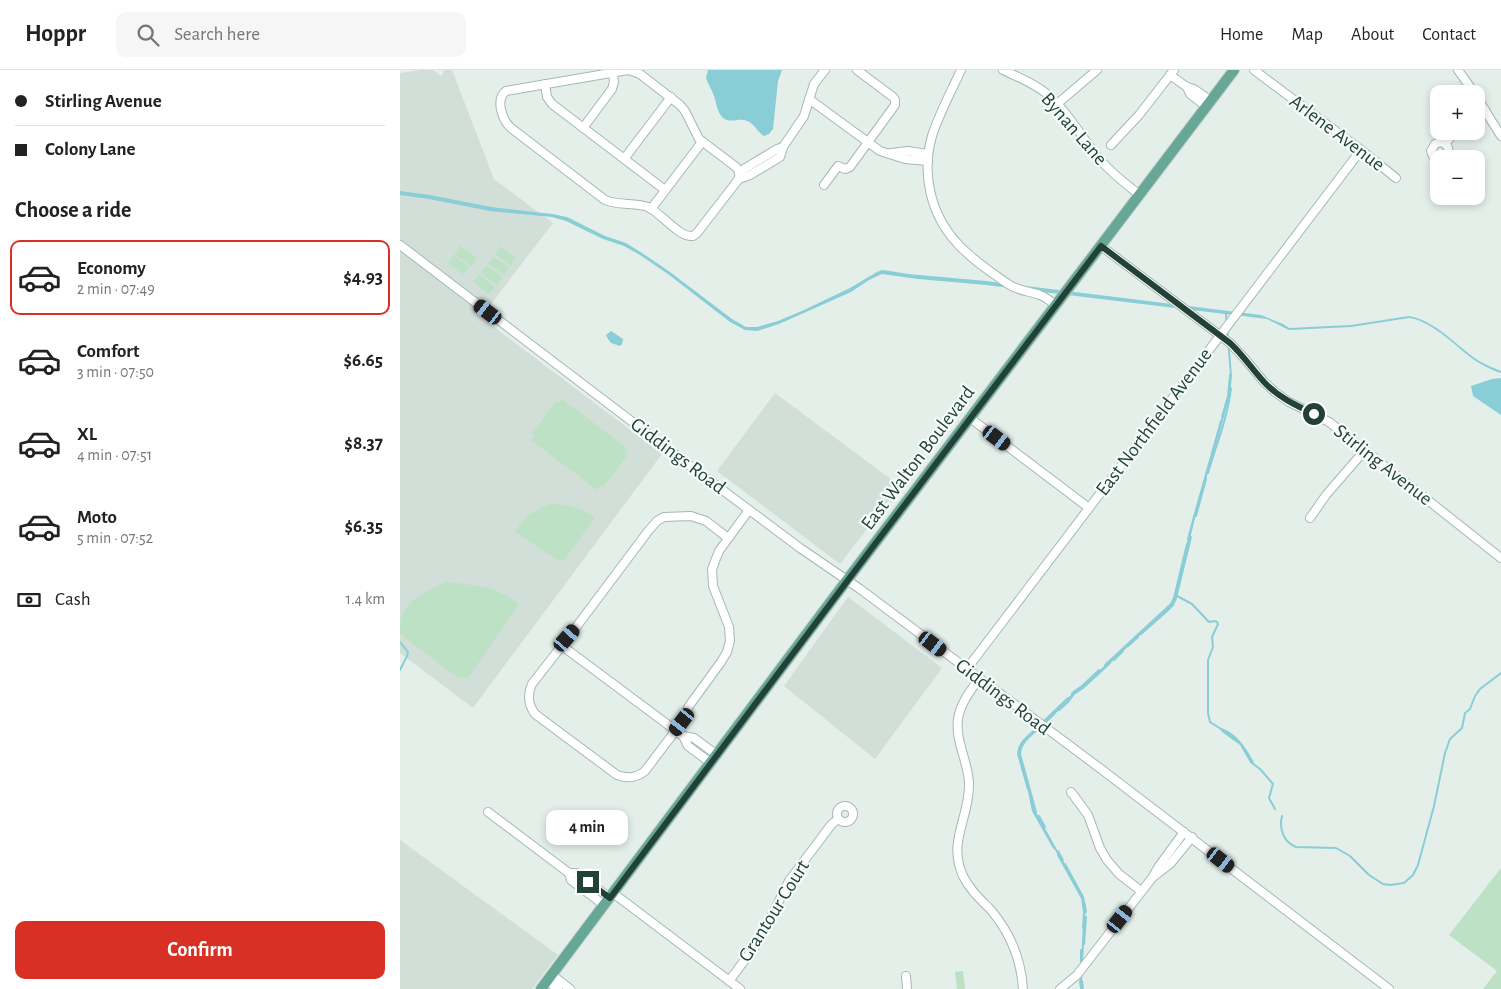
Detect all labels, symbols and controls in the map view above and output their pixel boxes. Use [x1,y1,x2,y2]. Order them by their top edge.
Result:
search box [116,12,466,57]
icon: search [134,21,162,49]
text: Hoppr [25,22,86,46]
text: Search here [174,25,260,44]
text: Home [1220,26,1263,44]
text: Map [1291,26,1323,44]
text: About [1351,26,1394,44]
text: Contact [1422,26,1476,44]
map controls [1430,85,1485,205]
button: + [1430,85,1485,140]
street label: Bynan Lane [1037,89,1111,169]
street label: Arlene Avenue [1286,91,1388,175]
text: Stirling Avenue [45,92,162,111]
text: Colony Lane [45,140,136,159]
button: − [1430,150,1485,205]
text: Choose a ride [15,199,131,221]
icon: car [17,255,62,300]
text: Economy [77,259,146,278]
text: $4.93 [343,268,383,287]
text: 2 min · 07:49 [77,281,155,297]
car [471,297,504,327]
icon: car [17,338,62,383]
text: Comfort [77,342,139,361]
street label: East Northfield Avenue [1092,345,1216,499]
text: $6.65 [344,351,383,370]
text: 3 min · 07:50 [77,364,154,380]
street label: East Walton Boulevard [857,382,979,534]
route start [1303,403,1325,425]
street label: Giddings Road [627,414,729,498]
icon: car [17,421,62,466]
street label: Stirling Avenue [1330,421,1436,509]
car [980,423,1013,453]
text: XL [77,425,97,444]
text: $8.37 [344,434,383,453]
text: 4 min · 07:51 [77,447,152,463]
icon: car [17,504,62,549]
text: Moto [77,508,117,527]
text: $6.35 [345,517,383,536]
text: 5 min · 07:52 [77,530,153,546]
icon: cash [15,586,43,614]
text: Cash [55,590,91,609]
text: 1.4 km [345,591,385,607]
car [551,622,582,654]
car [916,629,949,659]
street label: Giddings Road [952,655,1054,739]
car [666,706,697,738]
callout: 4 min [547,810,629,844]
text: 4 min [569,819,605,835]
car [1204,845,1237,875]
street label: Grantour Court [735,856,813,965]
route end [577,871,599,893]
car [1104,903,1135,935]
button: Confirm [15,921,385,979]

